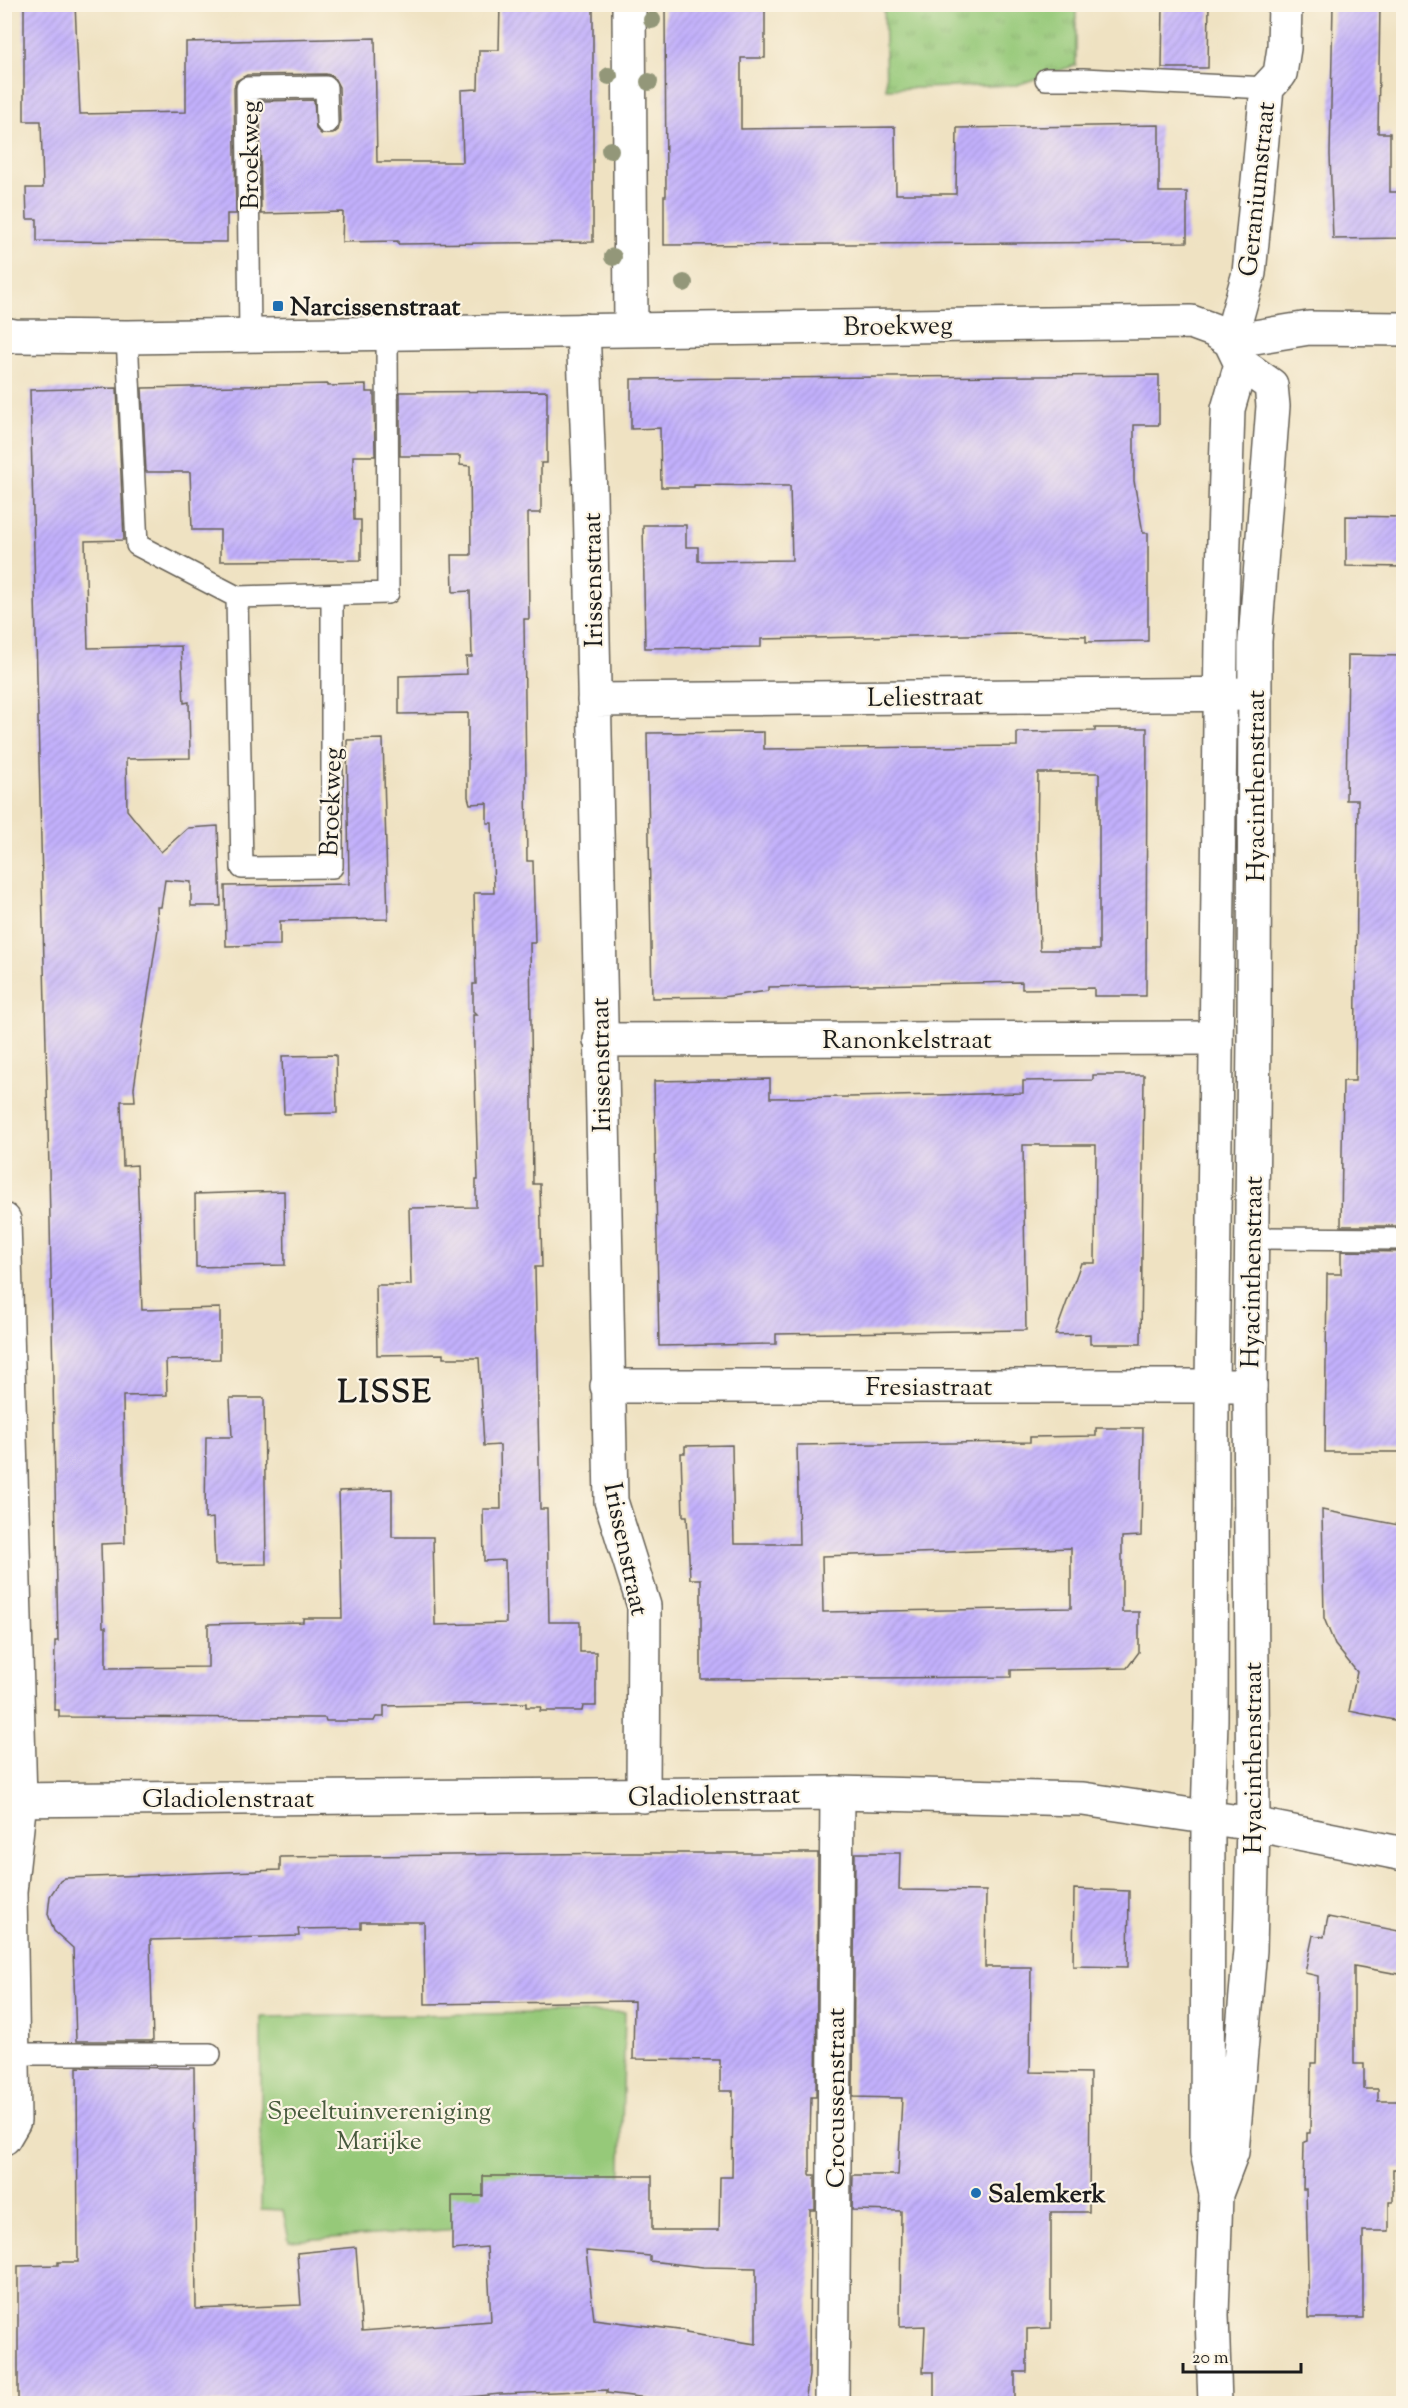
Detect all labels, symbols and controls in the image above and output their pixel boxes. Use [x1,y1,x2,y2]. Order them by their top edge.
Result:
street label: Broekweg [233,100,270,210]
street label: Geraniumstraat [1231,100,1286,279]
place label: Narcissenstraat [290,290,461,327]
marker: Narcissenstraat [271,299,285,313]
street label: Broekweg [843,308,953,347]
street label: Irissenstraat [575,512,614,648]
street label: Leliestraat [867,679,983,718]
street label: Hyacinthenstraat [1239,690,1276,882]
street label: Broekweg [312,747,353,857]
street label: Irissenstraat [583,997,622,1133]
street label: Ranonkelstraat [822,1023,992,1060]
street label: Hyacinthenstraat [1233,1176,1274,1368]
street label: Fresiastraat [866,1370,993,1407]
district label: LISSE [338,1371,432,1417]
street label: Irissenstraat [592,1480,657,1620]
street label: Hyacinthenstraat [1236,1662,1273,1854]
street label: Gladiolenstraat [628,1777,801,1817]
street label: Gladiolenstraat [142,1782,314,1819]
street label: Crocussenstraat [819,2008,856,2188]
park label: Speeltuinvereniging Marijke [267,2094,491,2161]
place label: Salemkerk [988,2177,1107,2214]
marker: Salemkerk [969,2186,983,2200]
scale bar [1183,2336,1302,2374]
text: 20 m [1192,2346,1229,2372]

